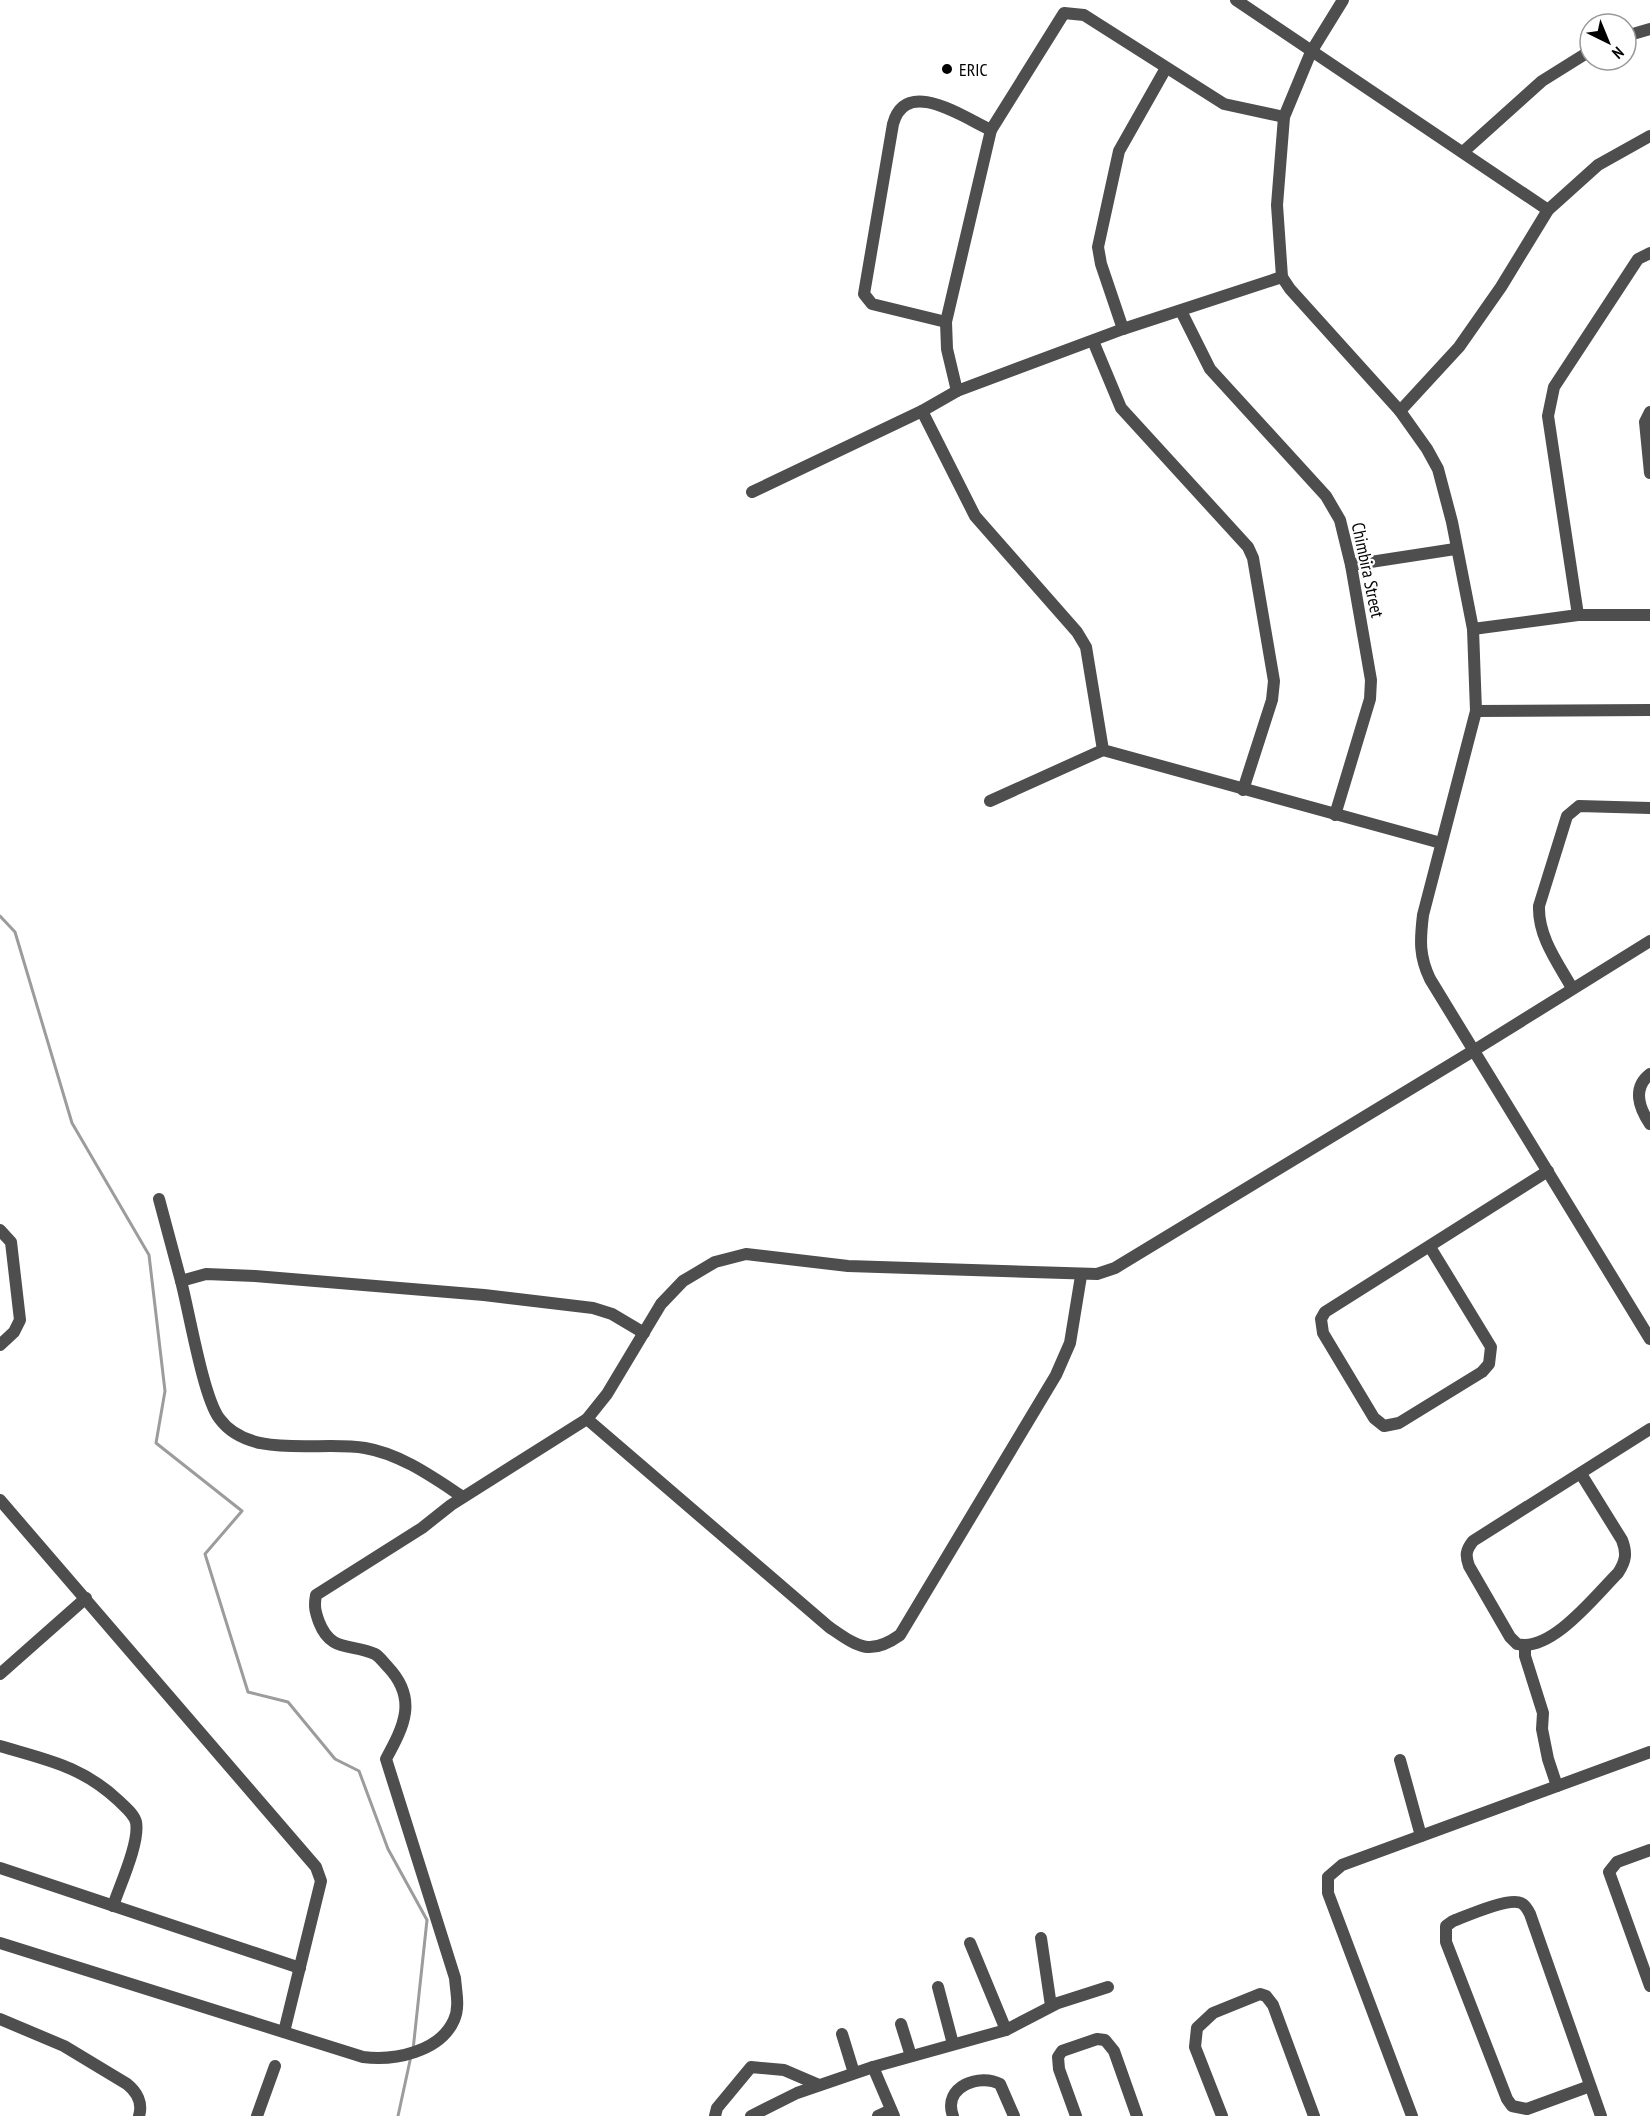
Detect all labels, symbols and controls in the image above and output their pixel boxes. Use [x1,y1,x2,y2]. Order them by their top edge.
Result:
north arrow [1578,12,1638,72]
text: N [1608,43,1628,63]
place label: ERIC [959,58,988,81]
marker: ERIC [940,62,954,76]
street label: Chimbira Street [1347,520,1389,620]

